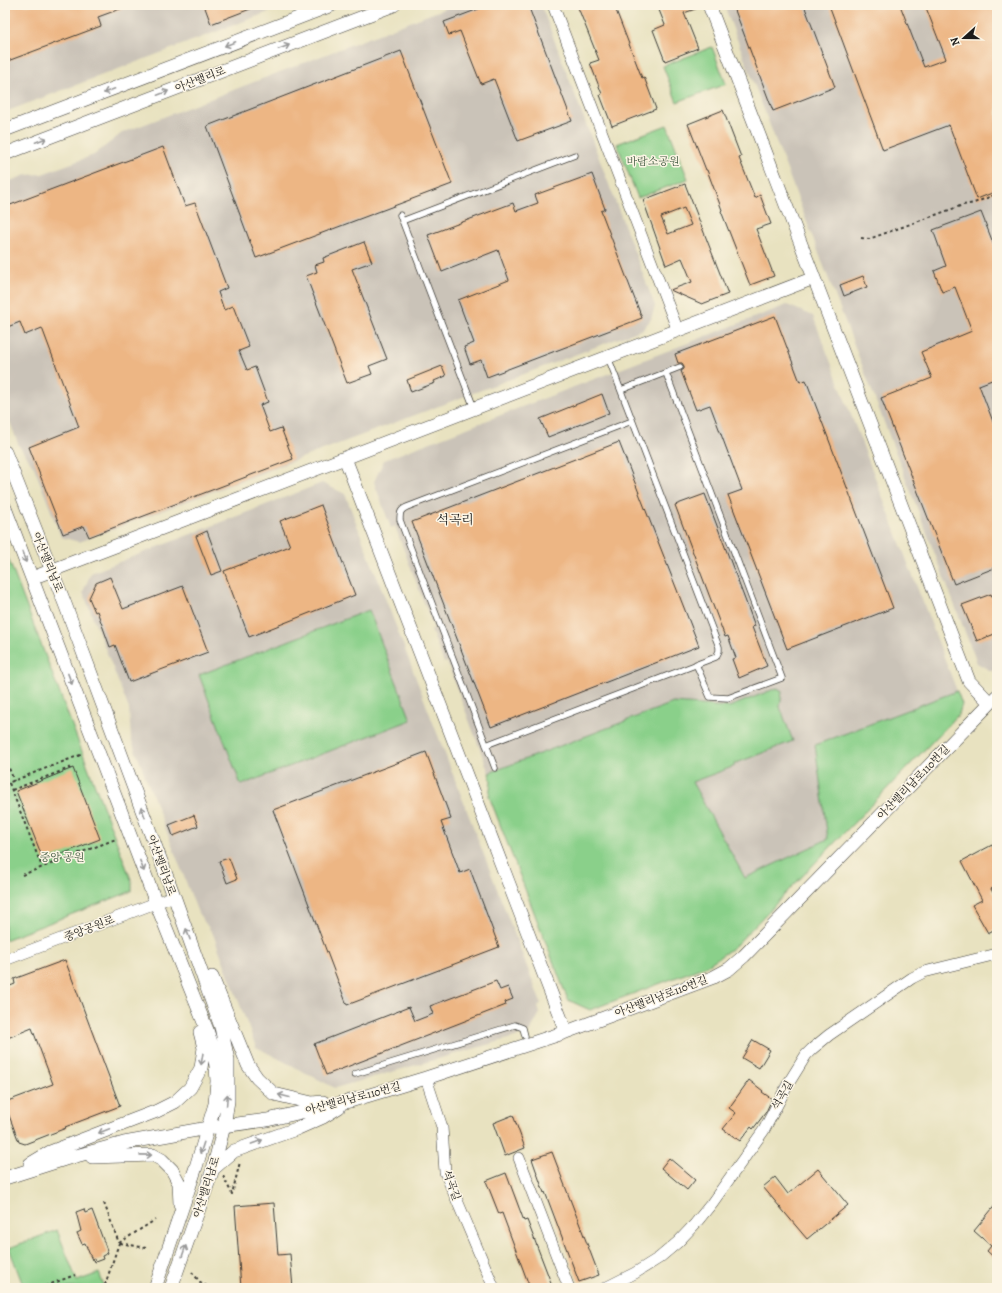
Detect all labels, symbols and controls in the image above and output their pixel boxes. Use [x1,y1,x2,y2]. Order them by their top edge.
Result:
north arrow [944,18,984,58]
text: N [947,35,964,48]
one-way arrow [224,41,236,49]
one-way arrow [278,42,290,50]
street label: 아산밸리로 [173,63,228,96]
one-way arrow [103,87,115,95]
one-way arrow [156,89,168,97]
one-way arrow [35,135,47,143]
park label: 바람소공원 [626,154,680,169]
district label: 석곡리 [436,511,474,528]
street label: 아산밸리남로 [29,530,67,595]
one-way arrow [20,551,28,563]
one-way arrow [67,672,75,684]
street label: 아산밸리남로110번길 [874,742,953,823]
one-way arrow [138,807,146,819]
street label: 아산밸리남로 [144,833,180,898]
park label: 중앙 공원 [40,850,84,865]
one-way arrow [138,859,146,871]
street label: 중앙공원로 [62,912,117,945]
one-way arrow [183,929,191,941]
street label: 아산밸리남로110번길 [613,972,710,1021]
one-way arrow [198,1052,206,1065]
street label: 석곡길 [768,1078,797,1113]
street label: 아산밸리남로110번길 [304,1079,403,1118]
one-way arrow [278,1092,291,1099]
one-way arrow [224,1094,231,1107]
one-way arrow [98,1128,110,1136]
one-way arrow [251,1138,264,1145]
one-way arrow [198,1141,205,1154]
one-way arrow [139,1151,152,1159]
street label: 아산밸리남로 [189,1154,224,1220]
street label: 석곡길 [439,1168,464,1203]
one-way arrow [181,1245,188,1258]

